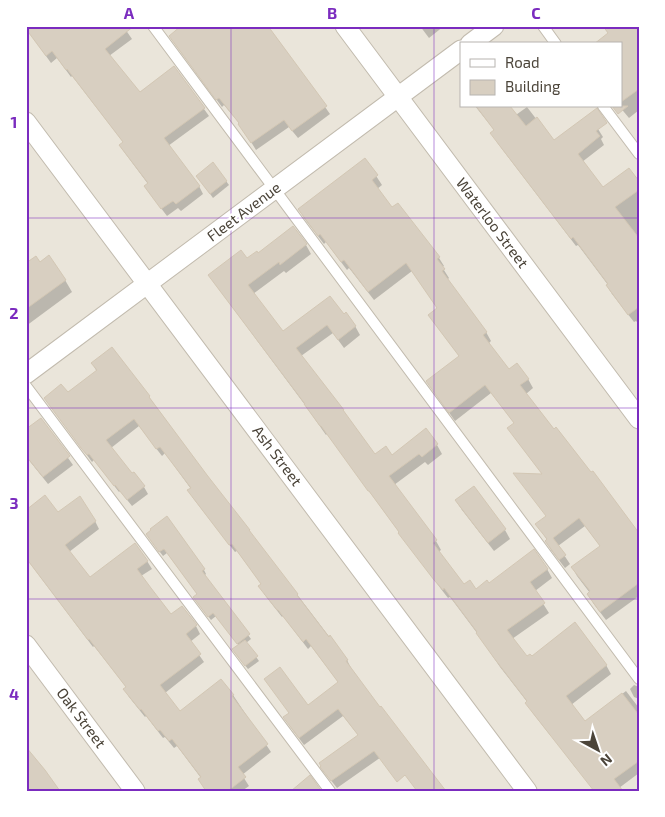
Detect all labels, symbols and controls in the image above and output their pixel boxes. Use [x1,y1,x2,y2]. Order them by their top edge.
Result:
text: A [124,3,135,22]
text: B [327,3,337,22]
text: C [531,3,541,22]
legend [460,42,622,108]
text: Road [505,53,540,71]
text: Building [505,77,561,95]
text: 1 [11,112,17,131]
street label: Waterloo Street [453,174,533,271]
street label: Fleet Avenue [203,178,284,245]
text: 2 [9,303,19,322]
street label: Ash Street [249,422,306,489]
text: 3 [9,493,19,512]
text: 4 [9,684,19,703]
street label: Oak Street [53,684,110,751]
north arrow [572,724,622,774]
text: N [597,751,616,770]

